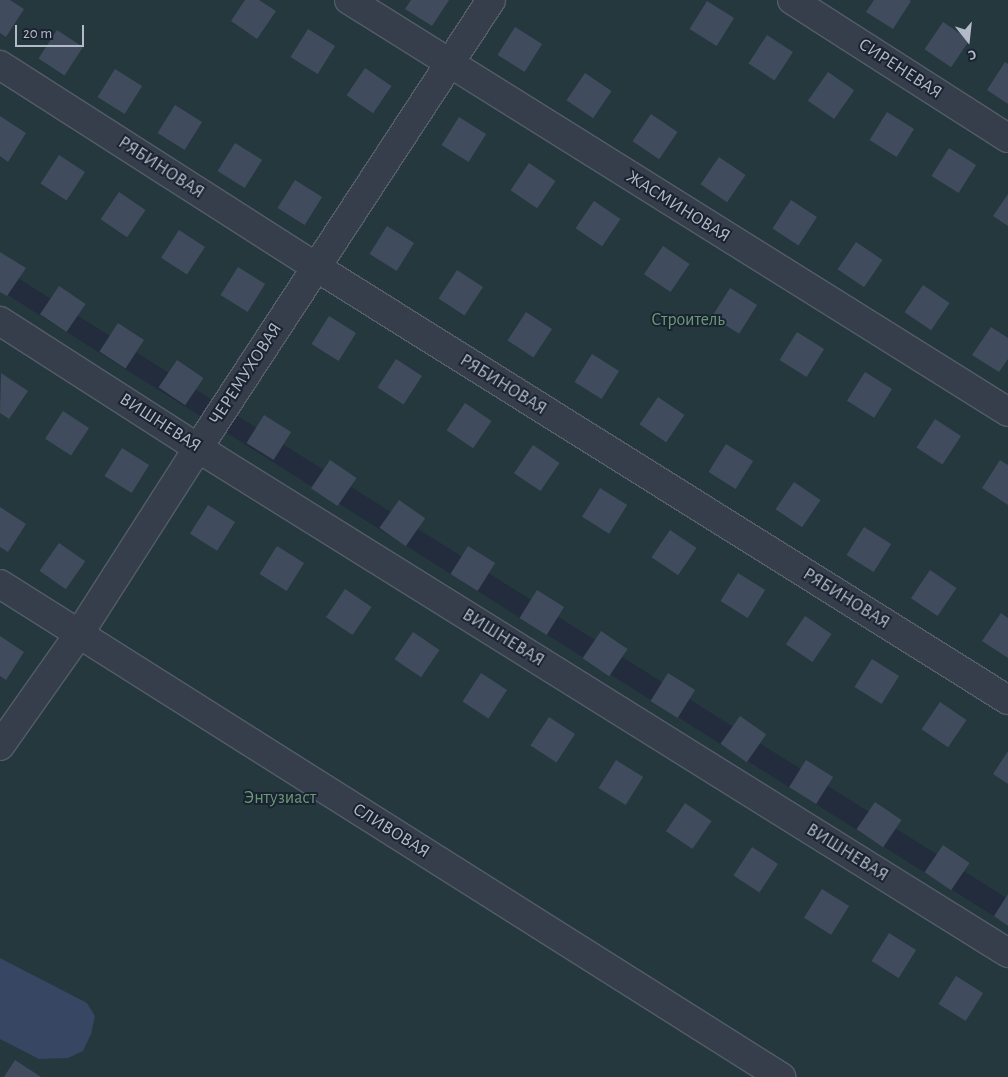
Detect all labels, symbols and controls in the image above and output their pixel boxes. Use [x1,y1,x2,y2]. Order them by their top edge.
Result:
scale bar [18,15,86,47]
north arrow [943,15,993,65]
text: 20 m [23,26,52,41]
street label: СИРЕНЕВАЯ [854,34,946,104]
text: С [966,47,978,62]
street label: РЯБИНОВАЯ [114,132,208,204]
street label: ЖАСМИНОВАЯ [622,167,734,247]
park label: Строитель [651,309,725,331]
street label: ЧЕРЕМУХОВАЯ [205,319,287,429]
street label: РЯБИНОВАЯ [456,350,550,420]
street label: ВИШНЕВАЯ [115,389,205,457]
street label: РЯБИНОВАЯ [799,564,893,634]
street label: ВИШНЕВАЯ [458,604,548,672]
park label: Энтузиаст [244,787,316,809]
street label: СЛИВОВАЯ [349,799,433,863]
street label: ВИШНЕВАЯ [802,819,892,887]

